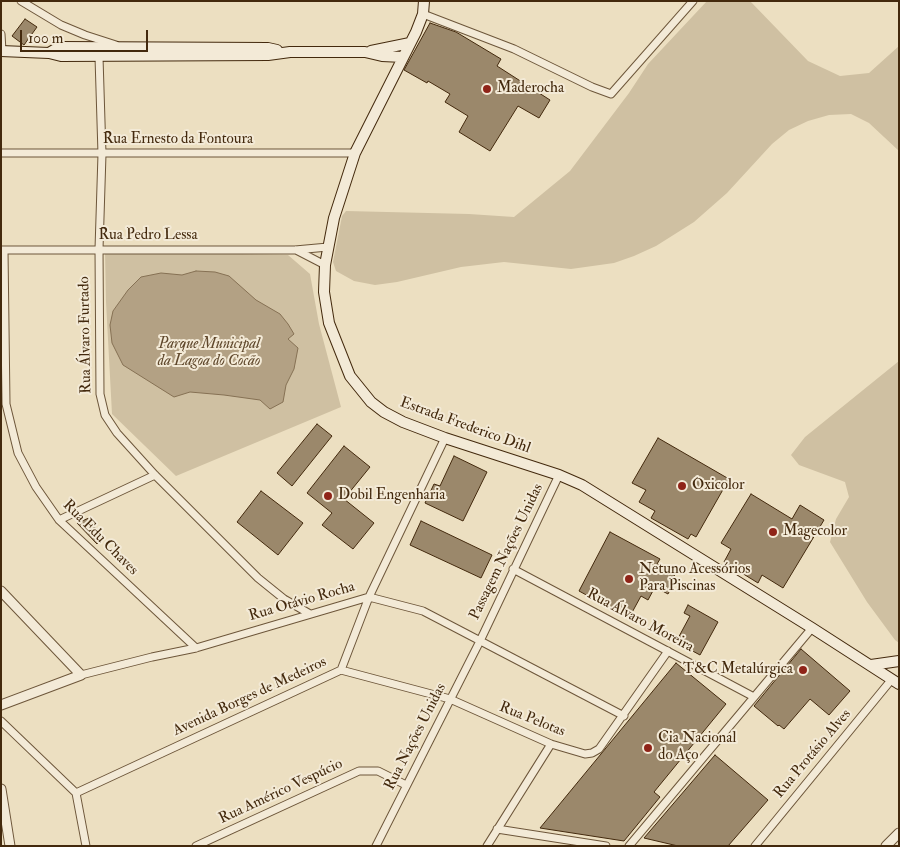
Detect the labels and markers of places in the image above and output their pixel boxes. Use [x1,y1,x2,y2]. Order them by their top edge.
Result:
place label: Maderocha [497,80,564,98]
marker: Maderocha [481,83,493,95]
place label: Oxicolor [692,477,745,495]
marker: Oxicolor [676,480,688,492]
place label: Dobil Engenharia [338,487,445,505]
marker: Dobil Engenharia [322,490,334,502]
place label: Magecolor [783,523,847,541]
marker: Magecolor [767,526,779,538]
place label: Netuno Acessórios Para Piscinas [639,561,750,596]
marker: Netuno Acessórios Para Piscinas [623,573,635,585]
place label: T&C Metalúrgica [683,661,793,679]
marker: T&C Metalúrgica [797,664,809,676]
place label: Cia Nacional do Aço [658,730,736,765]
marker: Cia Nacional do Aço [642,742,654,754]

